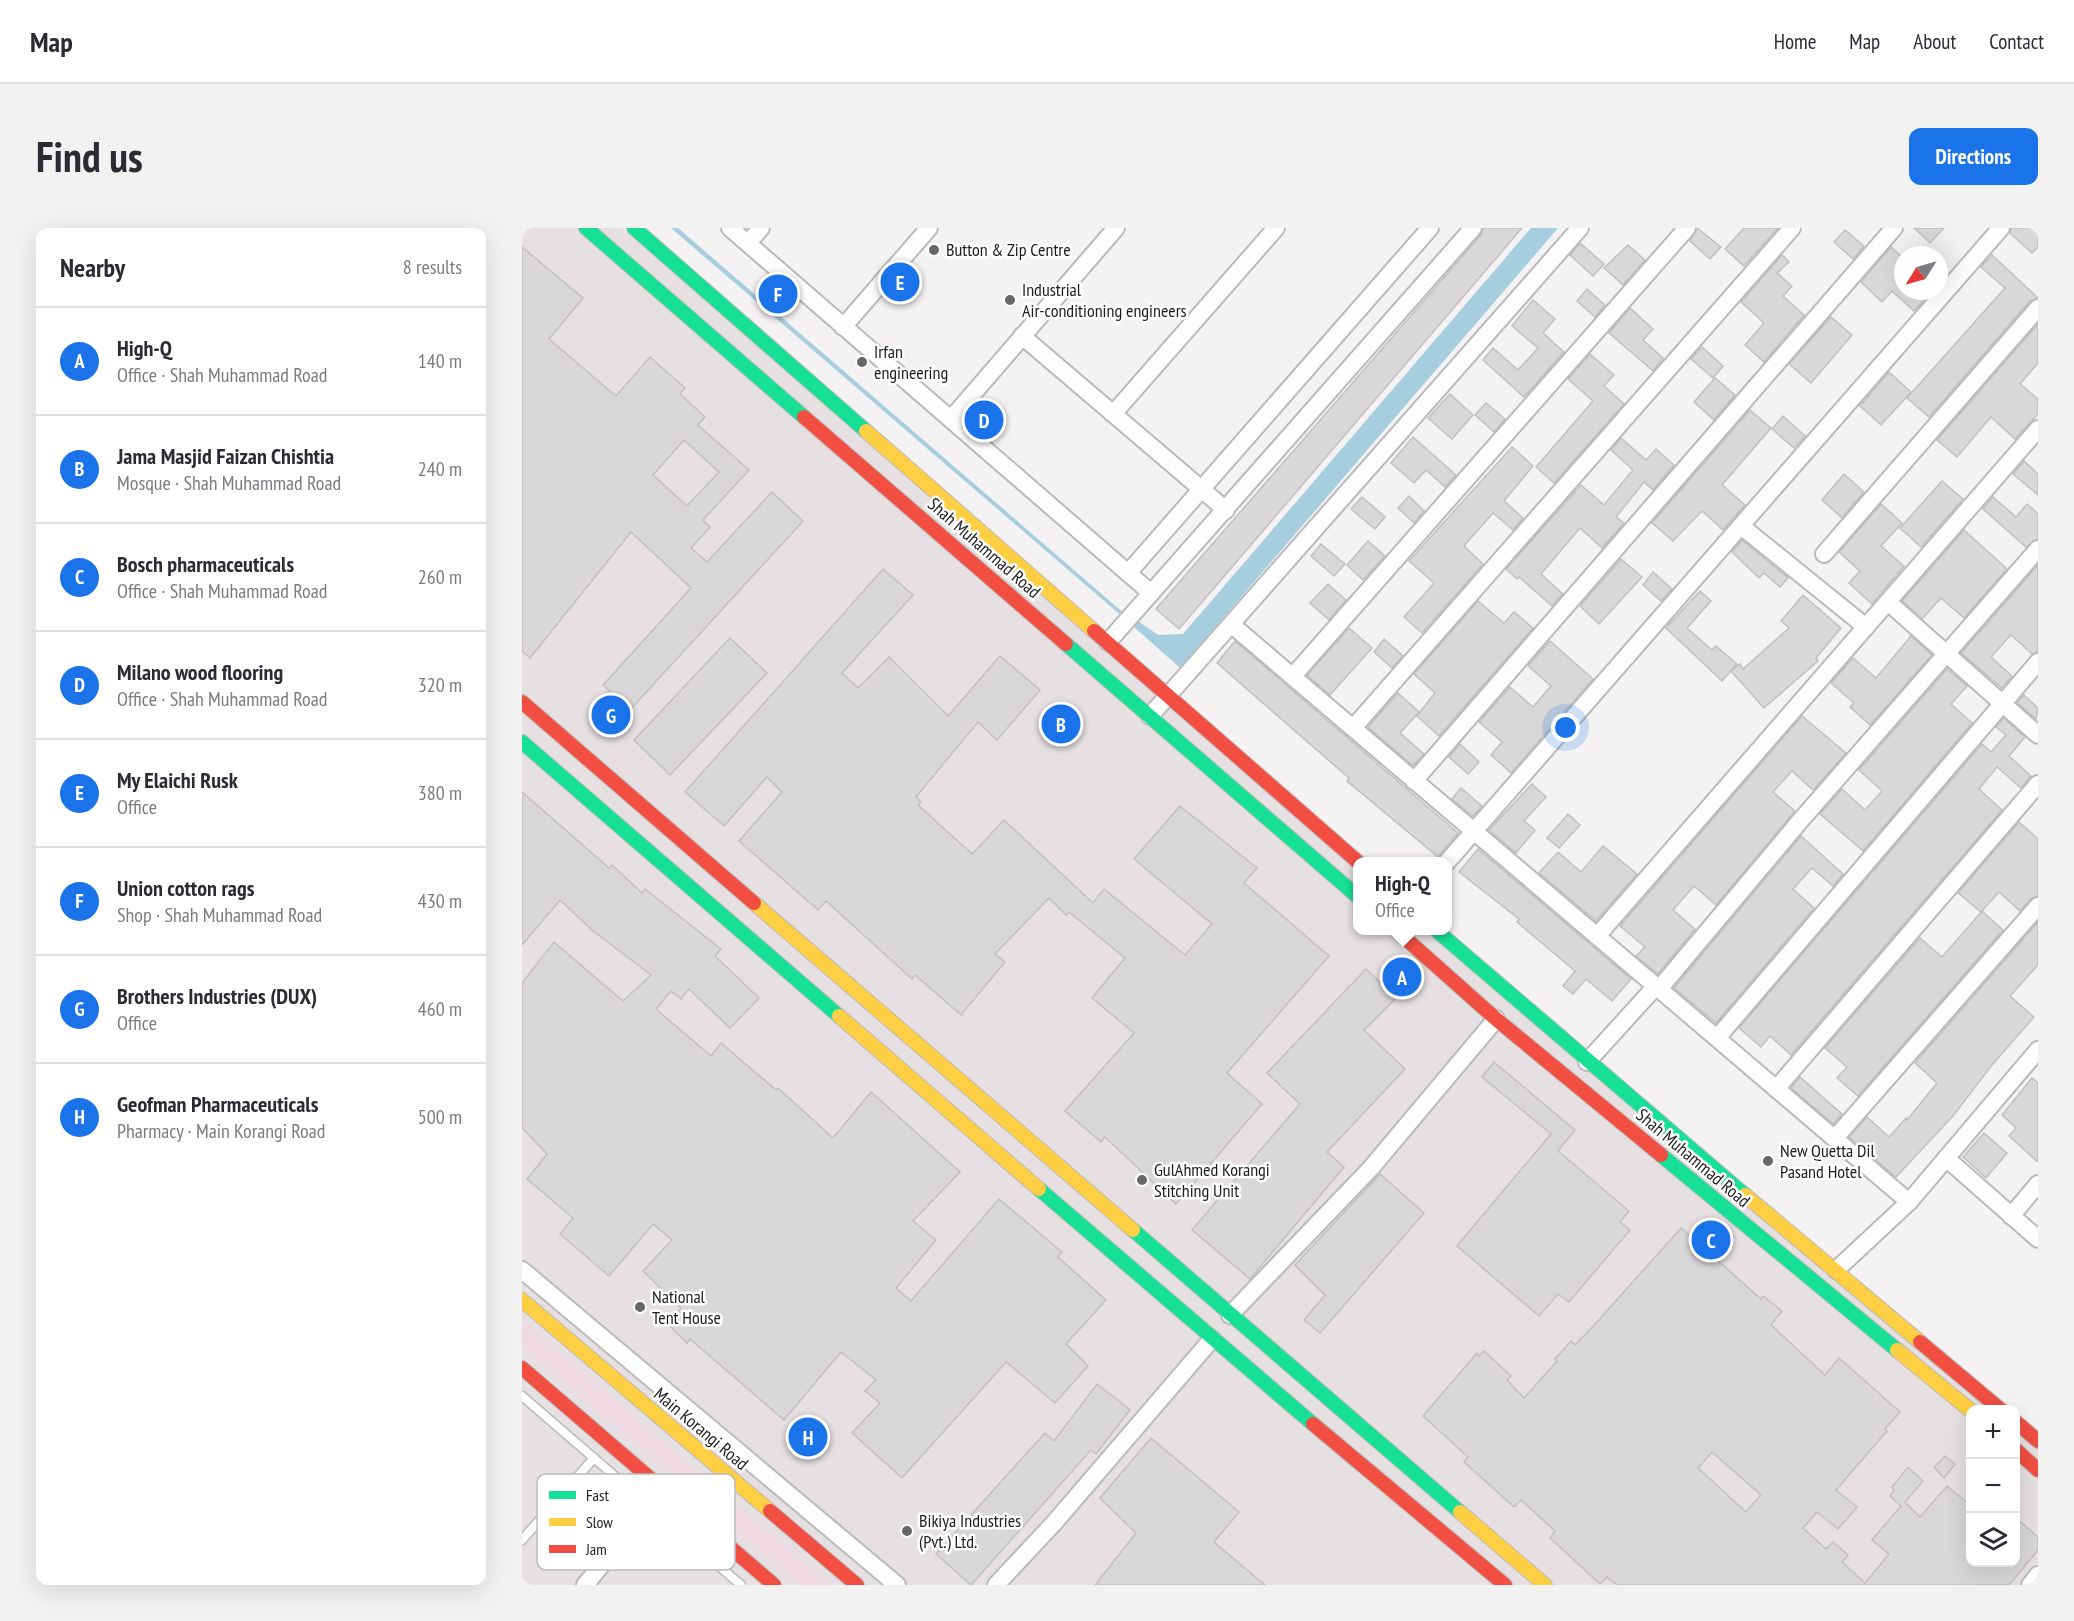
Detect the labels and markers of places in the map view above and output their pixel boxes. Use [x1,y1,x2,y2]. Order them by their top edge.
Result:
place label: Button & Zip Centre [946,238,1071,261]
marker: Button & Zip Centre [927,243,941,257]
pin: E [880,260,920,304]
pin: F [758,272,798,316]
place label: Industrial Air-conditioning engineers [1022,278,1187,322]
marker: Industrial Air-conditioning engineers [1003,293,1017,307]
place label: Irfan engineering [874,340,948,384]
marker: Irfan engineering [855,355,869,369]
pin: D [964,398,1004,442]
pin: G [592,692,631,738]
pin: B [1042,702,1080,746]
pin: A [1382,954,1422,999]
place label: New Quetta Dil Pasand Hotel [1780,1139,1875,1183]
marker: New Quetta Dil Pasand Hotel [1761,1154,1775,1168]
place label: GulAhmed Korangi Stitching Unit [1154,1158,1270,1202]
marker: GulAhmed Korangi Stitching Unit [1135,1173,1149,1187]
pin: C [1692,1218,1730,1262]
place label: National Tent House [652,1285,721,1329]
marker: National Tent House [633,1300,647,1314]
pin: H [788,1414,828,1460]
place label: Bikiya Industries (Pvt.) Ltd. [919,1509,1021,1553]
marker: Bikiya Industries (Pvt.) Ltd. [900,1524,914,1538]

